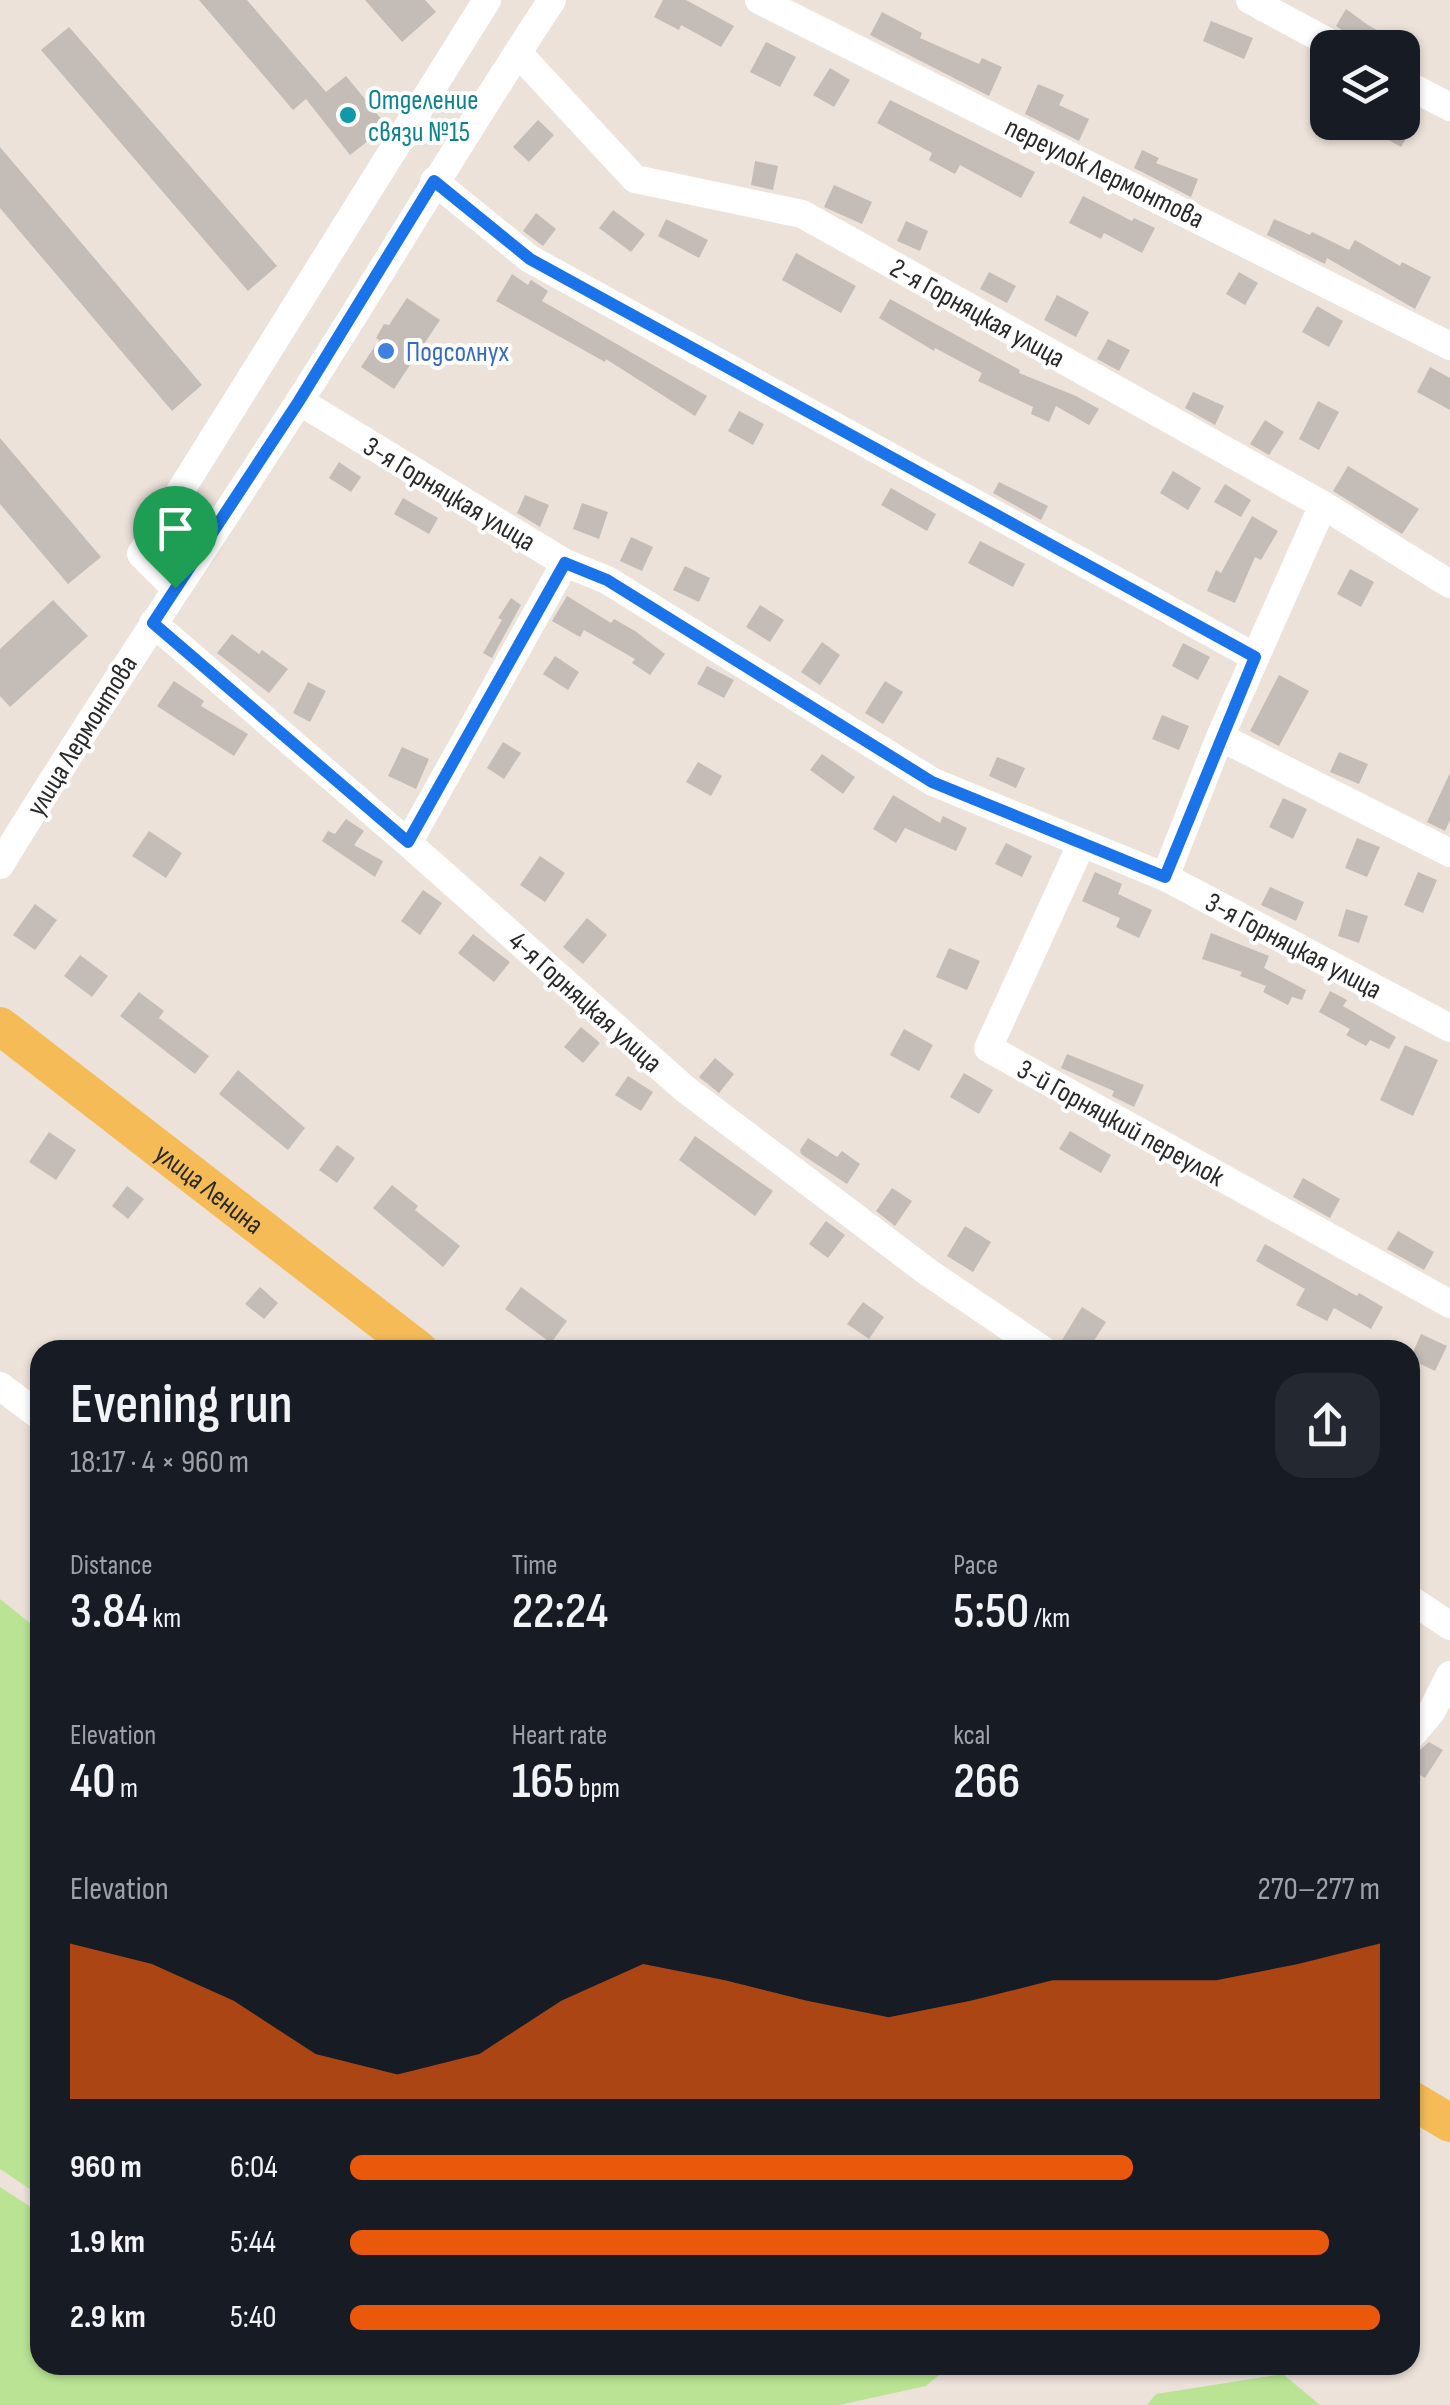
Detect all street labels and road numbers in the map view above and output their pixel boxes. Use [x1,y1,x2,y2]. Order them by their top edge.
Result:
street label: переулок Лермонтова [999,111,1209,236]
street label: 2-я Горняцкая улица [884,252,1070,375]
street label: 3-я Горняцкая улица [357,430,541,559]
street label: улица Лермонтова [20,649,145,822]
street label: 3-я Горняцкая улица [1200,886,1387,1007]
street label: 4-я Горняцкая улица [502,925,668,1080]
street label: 3-й Горняцкий переулок [1011,1053,1230,1194]
street label: улица Ленина [148,1137,270,1242]

